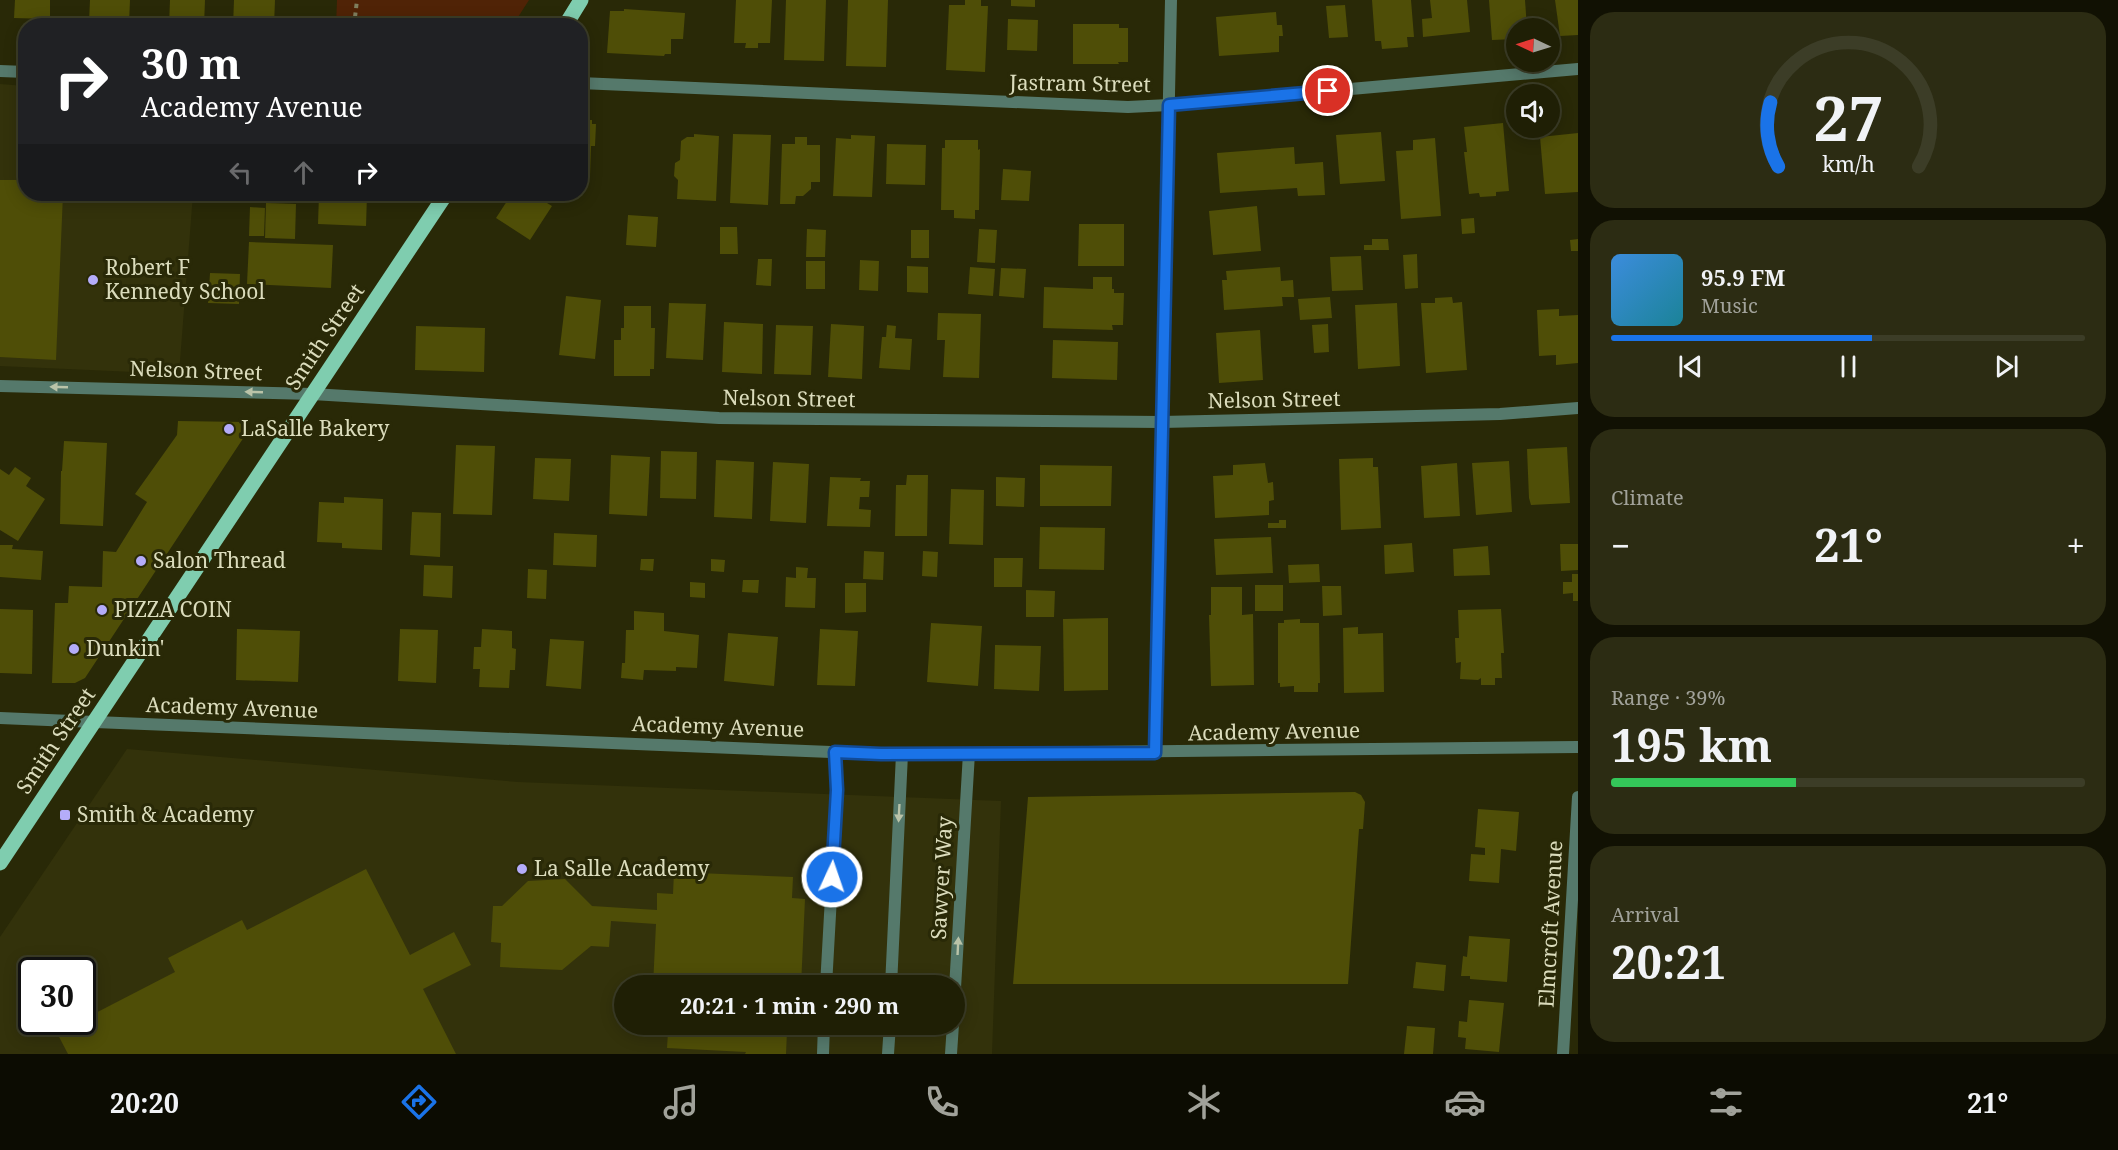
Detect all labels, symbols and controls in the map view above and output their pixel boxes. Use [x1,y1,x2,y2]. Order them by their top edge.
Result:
north arrow [1506,18,1560,72]
map controls [1506,18,1560,138]
text: 30 m [141,34,241,91]
icon: right [42,42,120,120]
pin [1302,65,1353,116]
street label: Jastram Street [1008,68,1151,98]
icon: arrive [1311,74,1344,107]
text: 27 [1813,74,1883,159]
button: sound [1506,84,1560,138]
text: Academy Avenue [141,88,363,125]
text: km/h [1822,150,1875,179]
icon: left [224,156,257,189]
icon: ahead [287,156,320,189]
icon: right [350,156,383,189]
place label: Robert F Kennedy School [105,253,265,305]
text: 95.9 FM [1701,262,1785,292]
marker: Robert F Kennedy School [86,273,100,287]
street label: Smith Street [278,278,370,395]
text: Music [1701,292,1758,319]
icon: previous [1674,350,1707,383]
icon: pause [1832,350,1865,383]
icon: next [1990,350,2023,383]
street label: Nelson Street [129,354,263,386]
one-way arrow [50,382,69,392]
street label: Nelson Street [722,383,856,413]
street label: Nelson Street [1207,384,1341,414]
one-way arrow [245,388,264,397]
place label: LaSalle Bakery [241,414,389,442]
marker: LaSalle Bakery [222,422,236,436]
text: Climate [1611,484,1684,511]
text: 21° [1814,514,1883,575]
text: − [1611,523,1630,568]
text: + [2067,523,2085,568]
place label: Salon Thread [153,546,286,574]
marker: Salon Thread [134,554,148,568]
place label: PIZZA COIN [114,595,232,623]
marker: PIZZA COIN [95,603,109,617]
place label: Dunkin' [86,634,164,662]
marker: Dunkin' [67,642,81,656]
street label: Smith Street [9,682,101,799]
text: Range · 39% [1611,684,1725,711]
street label: Academy Avenue [145,690,319,724]
street label: Academy Avenue [631,709,805,743]
text: 195 km [1611,714,1772,775]
street label: Academy Avenue [1188,715,1360,747]
place label: Smith & Academy [77,800,254,828]
one-way arrow [895,803,904,822]
marker: Smith & Academy [58,808,72,822]
street label: Sawyer Way [924,815,958,940]
street label: Elmcroft Avenue [1532,840,1568,1008]
position arrow [800,845,864,909]
place label: La Salle Academy [534,854,709,882]
marker: La Salle Academy [515,862,529,876]
text: Arrival [1611,901,1679,928]
text: 20:21 [1611,931,1726,992]
one-way arrow [953,937,962,956]
speed limit sign: 30 [18,957,96,1035]
text: 20:21 · 1 min · 290 m [680,990,899,1020]
icon: directions [398,1081,440,1123]
icon: music [660,1081,702,1123]
icon: phone [921,1081,963,1123]
icon: climate [1183,1081,1225,1123]
icon: car [1444,1081,1486,1123]
icon: filters [1705,1081,1747,1123]
text: 20:20 [110,1084,179,1121]
text: 21° [1967,1084,2008,1121]

